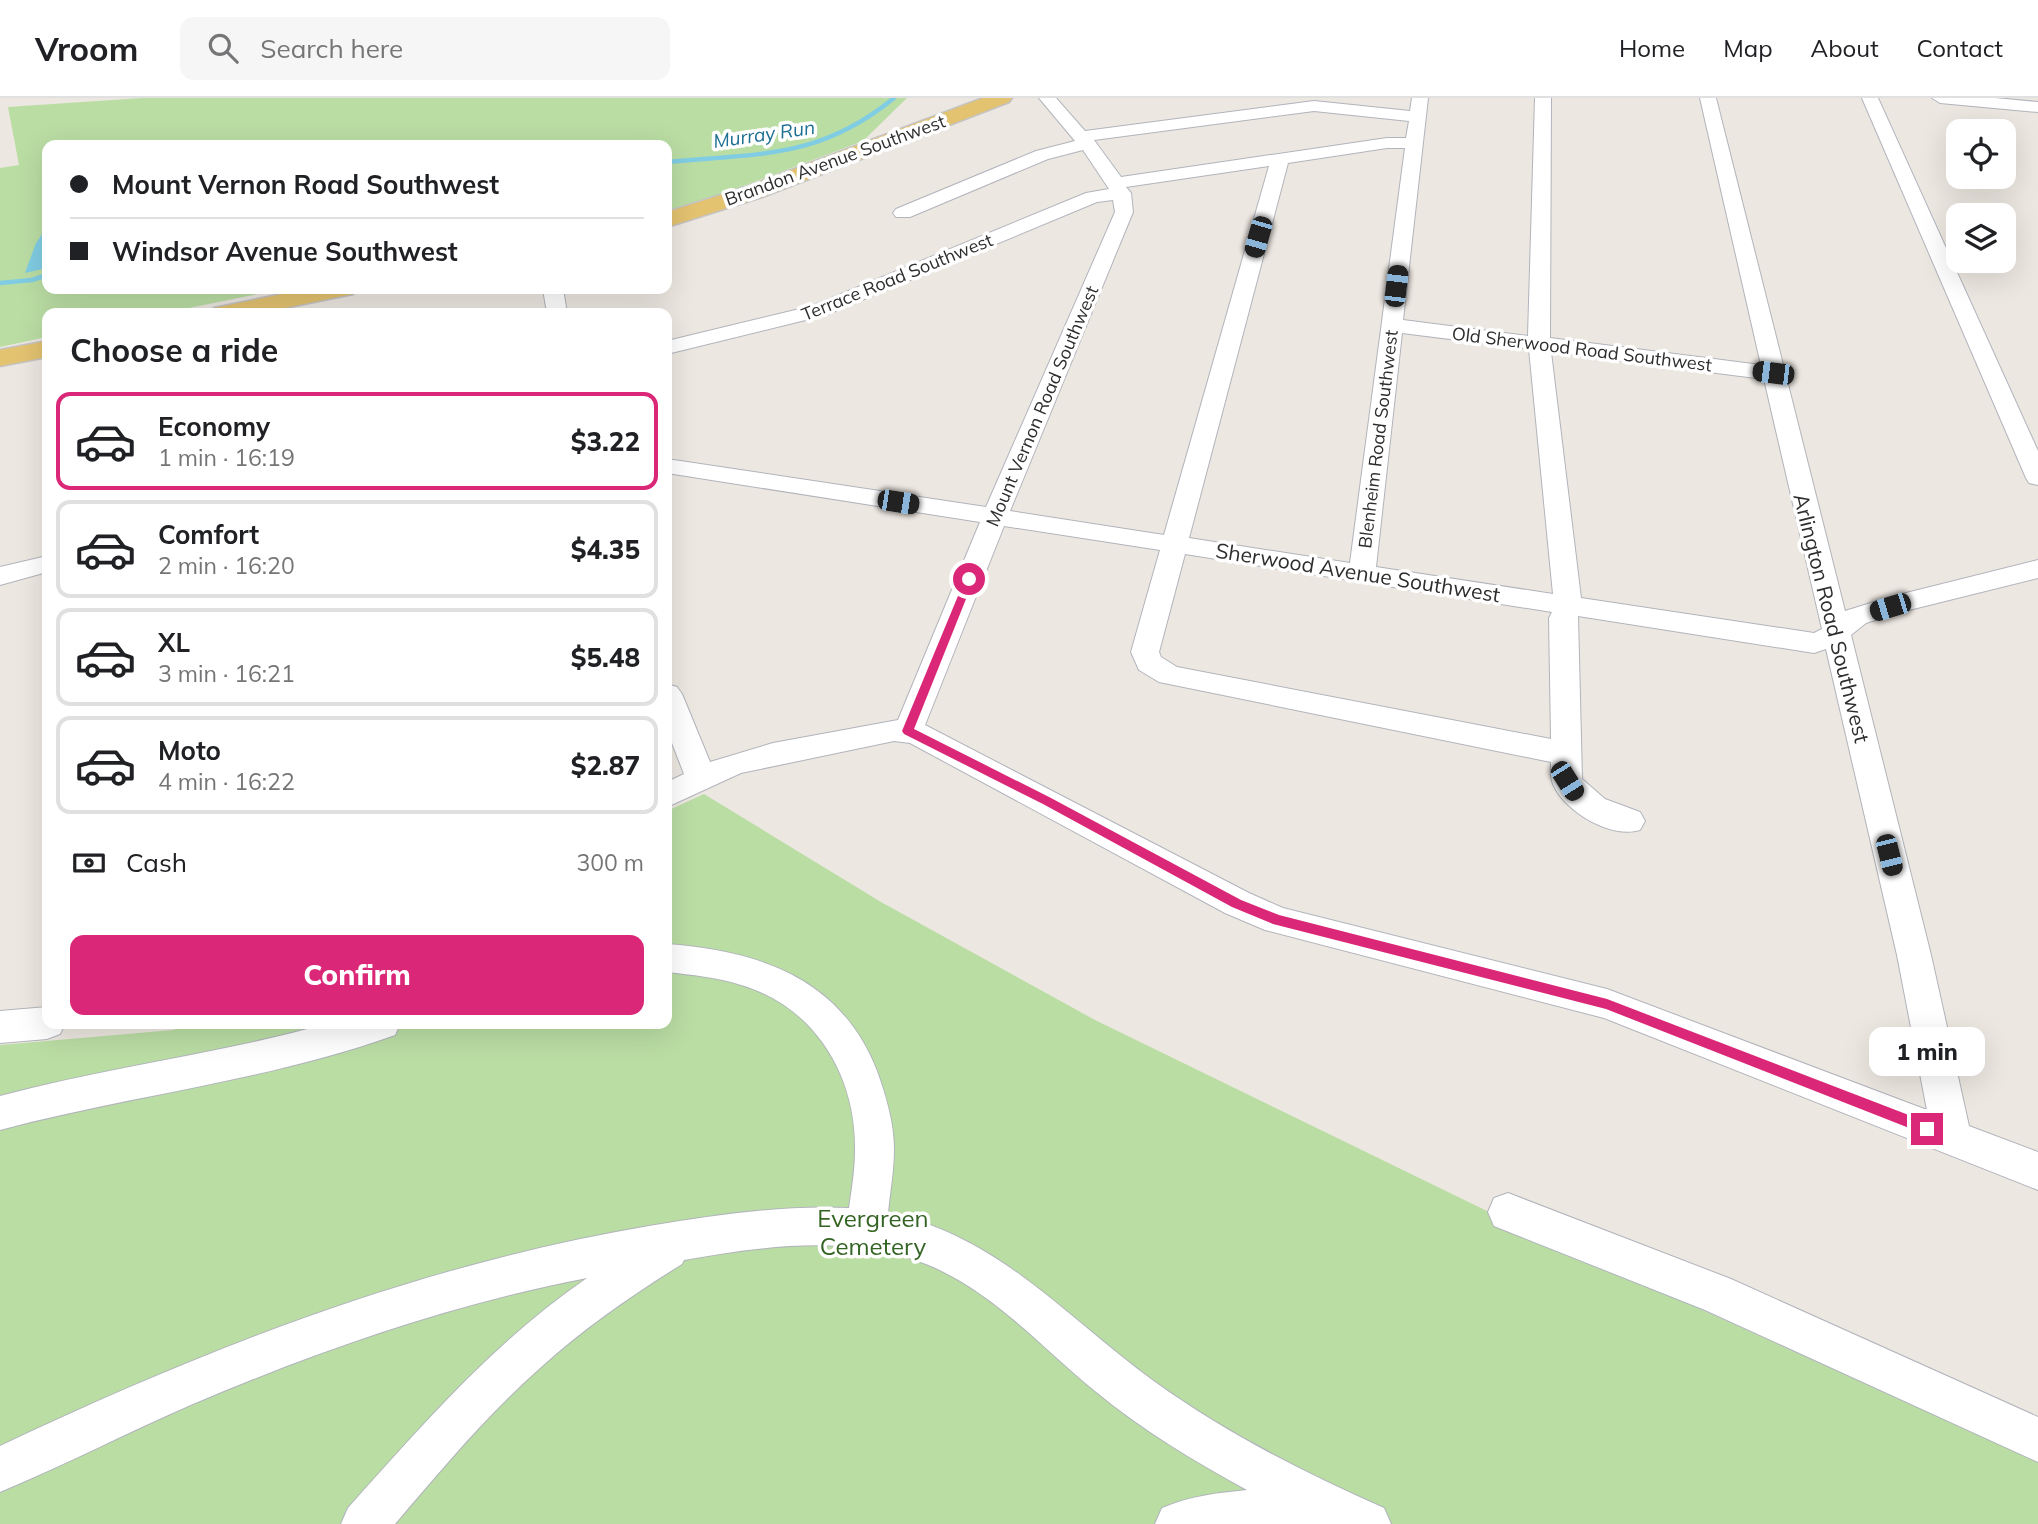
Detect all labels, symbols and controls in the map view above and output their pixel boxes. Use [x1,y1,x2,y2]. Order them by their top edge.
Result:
search box [180,17,670,80]
text: Vroom [35,28,138,69]
icon: search [204,29,242,67]
text: Search here [260,32,403,65]
text: Home [1619,33,1685,63]
text: Map [1723,33,1773,63]
text: About [1811,33,1879,63]
text: Contact [1917,33,2003,63]
street label: Brandon Avenue Southwest [722,109,948,211]
water label: Murray Run [712,115,816,153]
map controls [1946,119,2016,273]
button: locate [1946,119,2016,189]
text: Mount Vernon Road Southwest [112,168,499,201]
button: layers [1946,203,2016,273]
car [1243,214,1274,260]
street label: Terrace Road Southwest [798,228,996,326]
text: Windsor Avenue Southwest [112,235,458,268]
car [1384,264,1409,308]
street label: Mount Vernon Road Southwest [981,282,1103,530]
street label: Old Sherwood Road Southwest [1451,322,1713,376]
street label: Blenheim Road Southwest [1353,328,1403,550]
text: Choose a ride [70,330,278,370]
car [1751,360,1796,386]
icon: car [74,410,137,473]
text: Economy [158,410,270,443]
text: $3.22 [571,425,640,458]
text: 1 min · 16:19 [158,443,295,472]
car [876,488,921,516]
street label: Arlington Road Southwest [1788,491,1876,745]
icon: car [74,518,137,581]
text: Comfort [158,518,259,551]
text: $4.35 [571,533,640,566]
street label: Sherwood Avenue Southwest [1214,537,1502,607]
text: 2 min · 16:20 [158,551,295,580]
route start [953,563,985,595]
car [1867,591,1914,623]
icon: car [74,626,137,689]
text: XL [158,626,190,659]
text: $5.48 [571,641,640,674]
text: 3 min · 16:21 [158,659,295,688]
icon: car [74,734,137,797]
text: Moto [158,734,221,767]
text: $2.87 [571,749,640,782]
car [1547,758,1588,804]
text: 4 min · 16:22 [158,767,295,796]
car [1874,832,1905,878]
icon: cash [70,844,108,882]
text: Cash [126,846,187,879]
text: 300 m [576,848,644,877]
button: Confirm [70,935,644,1015]
callout: 1 min [1869,1028,1985,1076]
text: 1 min [1896,1037,1958,1066]
route end [1911,1113,1943,1145]
park label: Evergreen Cemetery [817,1203,929,1261]

